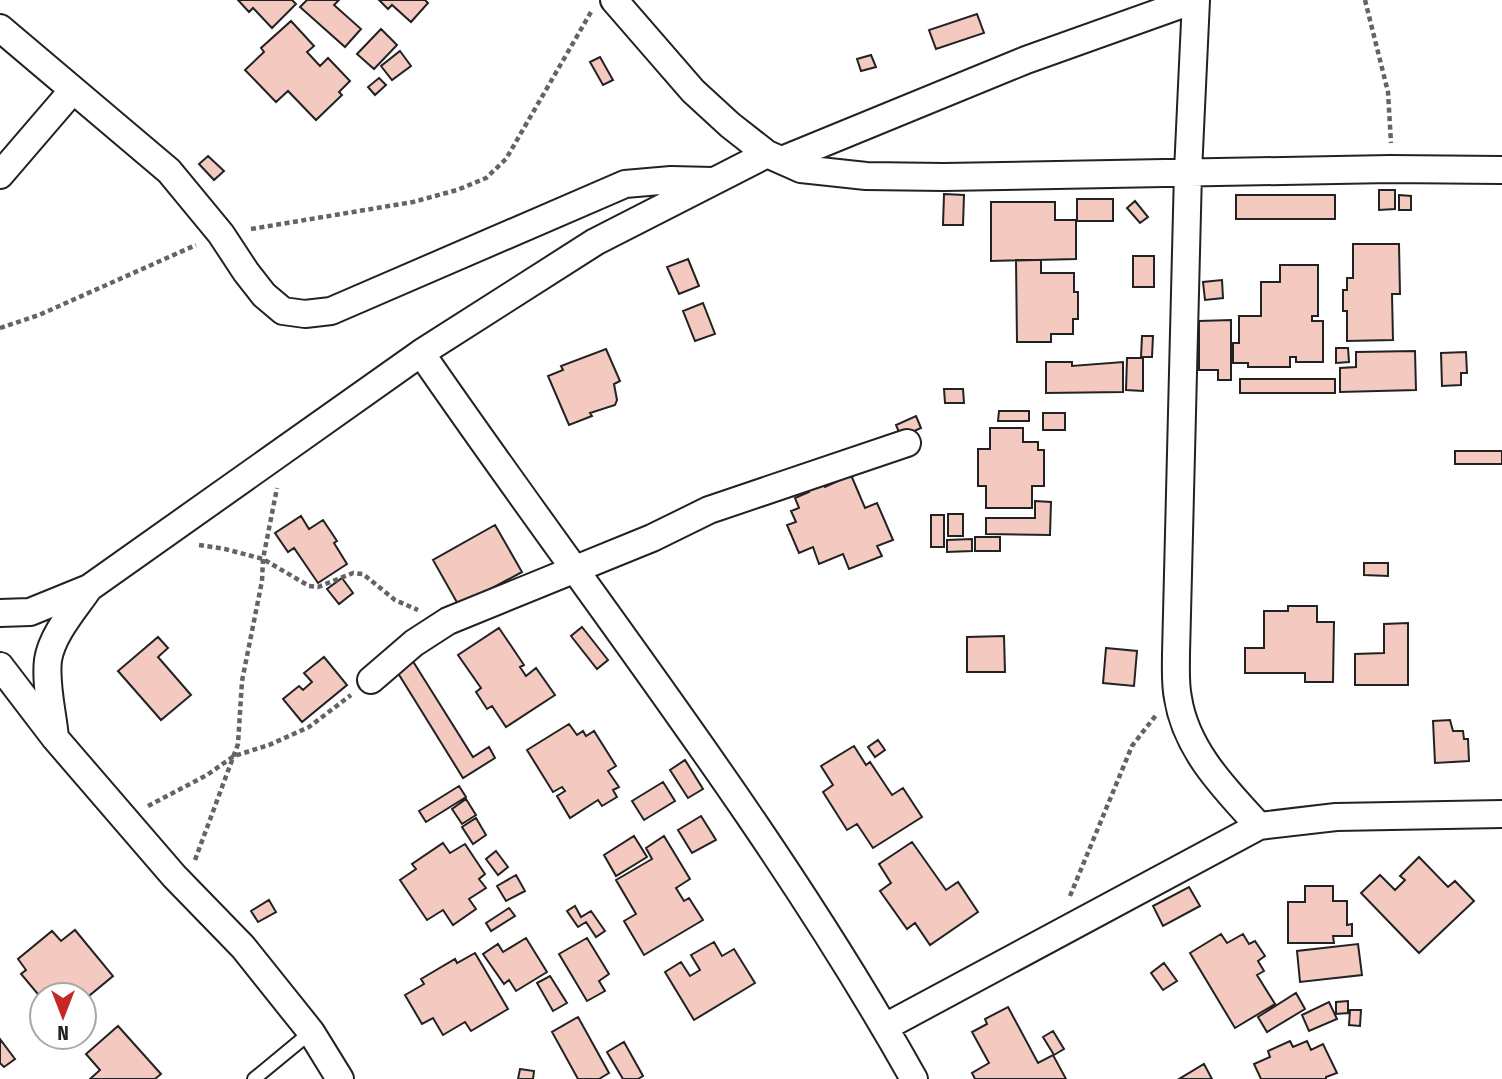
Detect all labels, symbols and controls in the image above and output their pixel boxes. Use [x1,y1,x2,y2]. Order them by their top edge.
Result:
north arrow [28,981,98,1051]
text: N [57,1021,69,1044]

